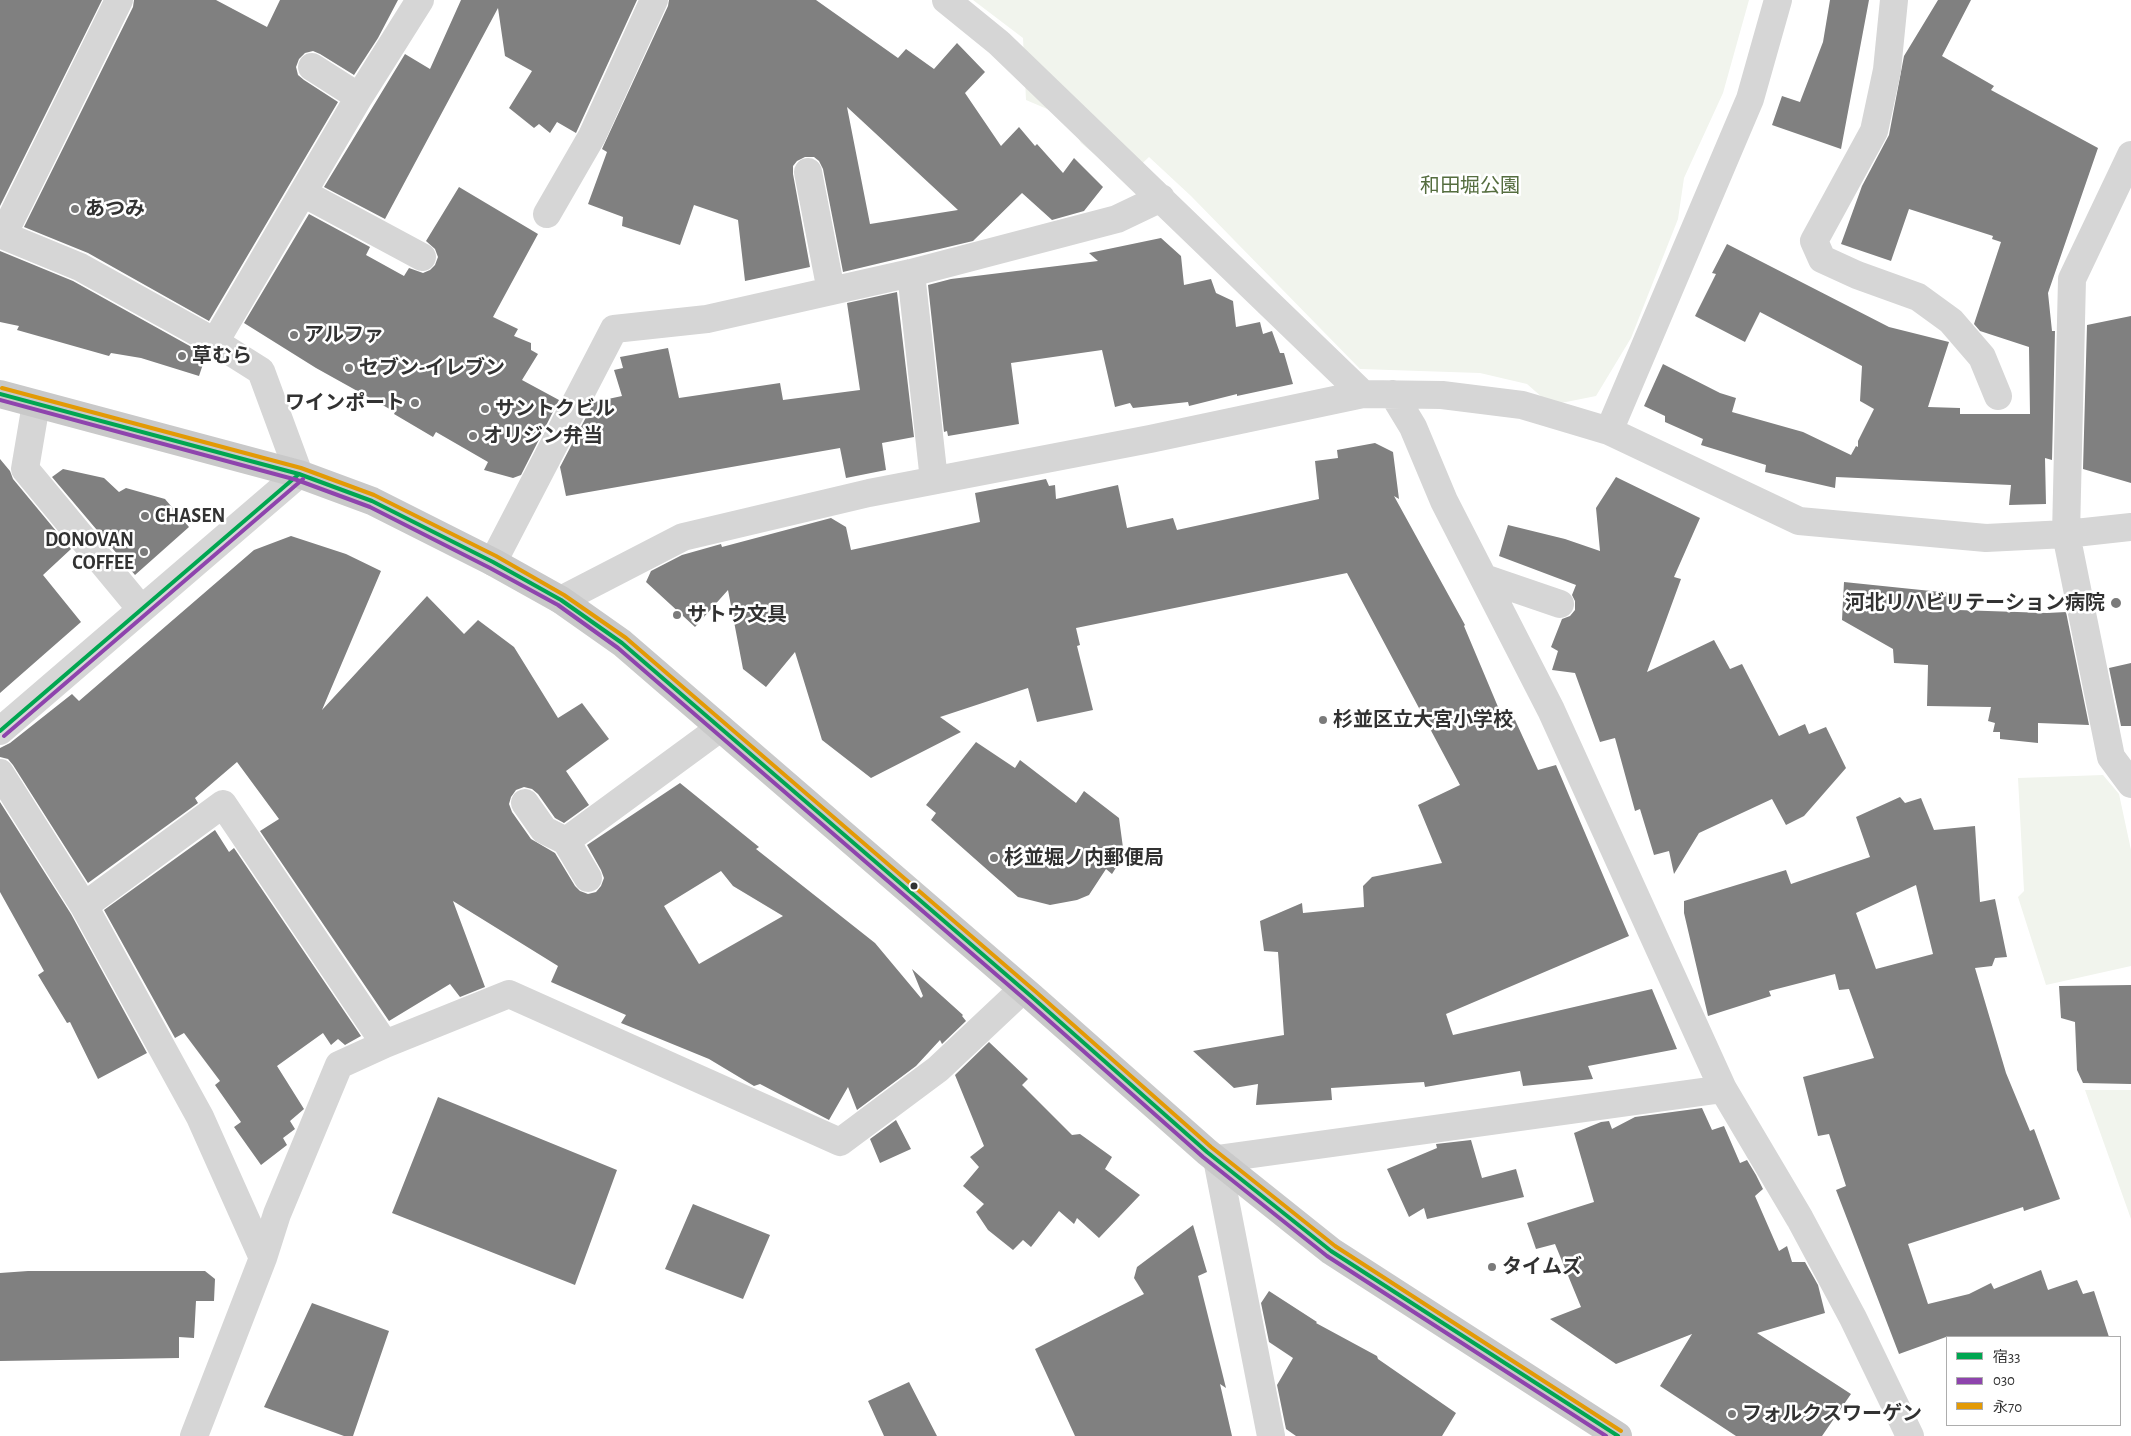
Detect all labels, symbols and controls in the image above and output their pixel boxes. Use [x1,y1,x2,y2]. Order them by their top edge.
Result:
park label: 和田堀公園 [1420,174,1520,198]
place label: あつみ [85,197,145,221]
marker: あつみ [69,203,81,215]
place label: アルファ [304,323,384,347]
marker: アルファ [288,329,300,341]
place label: 草むら [192,344,252,368]
marker: 草むら [176,350,188,362]
place label: セブン-イレブン [359,356,505,380]
marker: セブン-イレブン [343,362,355,374]
place label: ワインポート [285,391,405,415]
marker: ワインポート [409,397,421,409]
place label: サントクビル [495,397,615,421]
marker: サントクビル [479,403,491,415]
place label: オリジン弁当 [483,424,603,448]
marker: オリジン弁当 [467,430,479,442]
place label: CHASEN [155,504,225,528]
marker: CHASEN [139,510,151,522]
place label: DONOVAN COFFEE [45,528,134,575]
marker: DONOVAN COFFEE [138,546,150,558]
place label: 河北リハビリテーション病院 [1845,591,2105,615]
marker: 河北リハビリテーション病院 [2109,596,2123,610]
place label: サトウ文具 [687,603,787,627]
marker: サトウ文具 [671,609,683,621]
place label: 杉並区立大宮小学校 [1333,708,1513,732]
marker: 杉並区立大宮小学校 [1317,714,1329,726]
place label: 杉並堀ノ内郵便局 [1004,846,1164,870]
marker: 杉並堀ノ内郵便局 [988,852,1000,864]
unlabelled marker [909,881,919,891]
place label: タイムズ [1502,1255,1582,1279]
marker: タイムズ [1486,1261,1498,1273]
legend [1946,1336,2121,1426]
text: 宿33 [1993,1350,2020,1365]
text: 030 [1993,1373,2015,1388]
text: 永70 [1993,1400,2022,1415]
place label: フォルクスワーゲン [1742,1402,1922,1426]
marker: フォルクスワーゲン [1726,1408,1738,1420]

